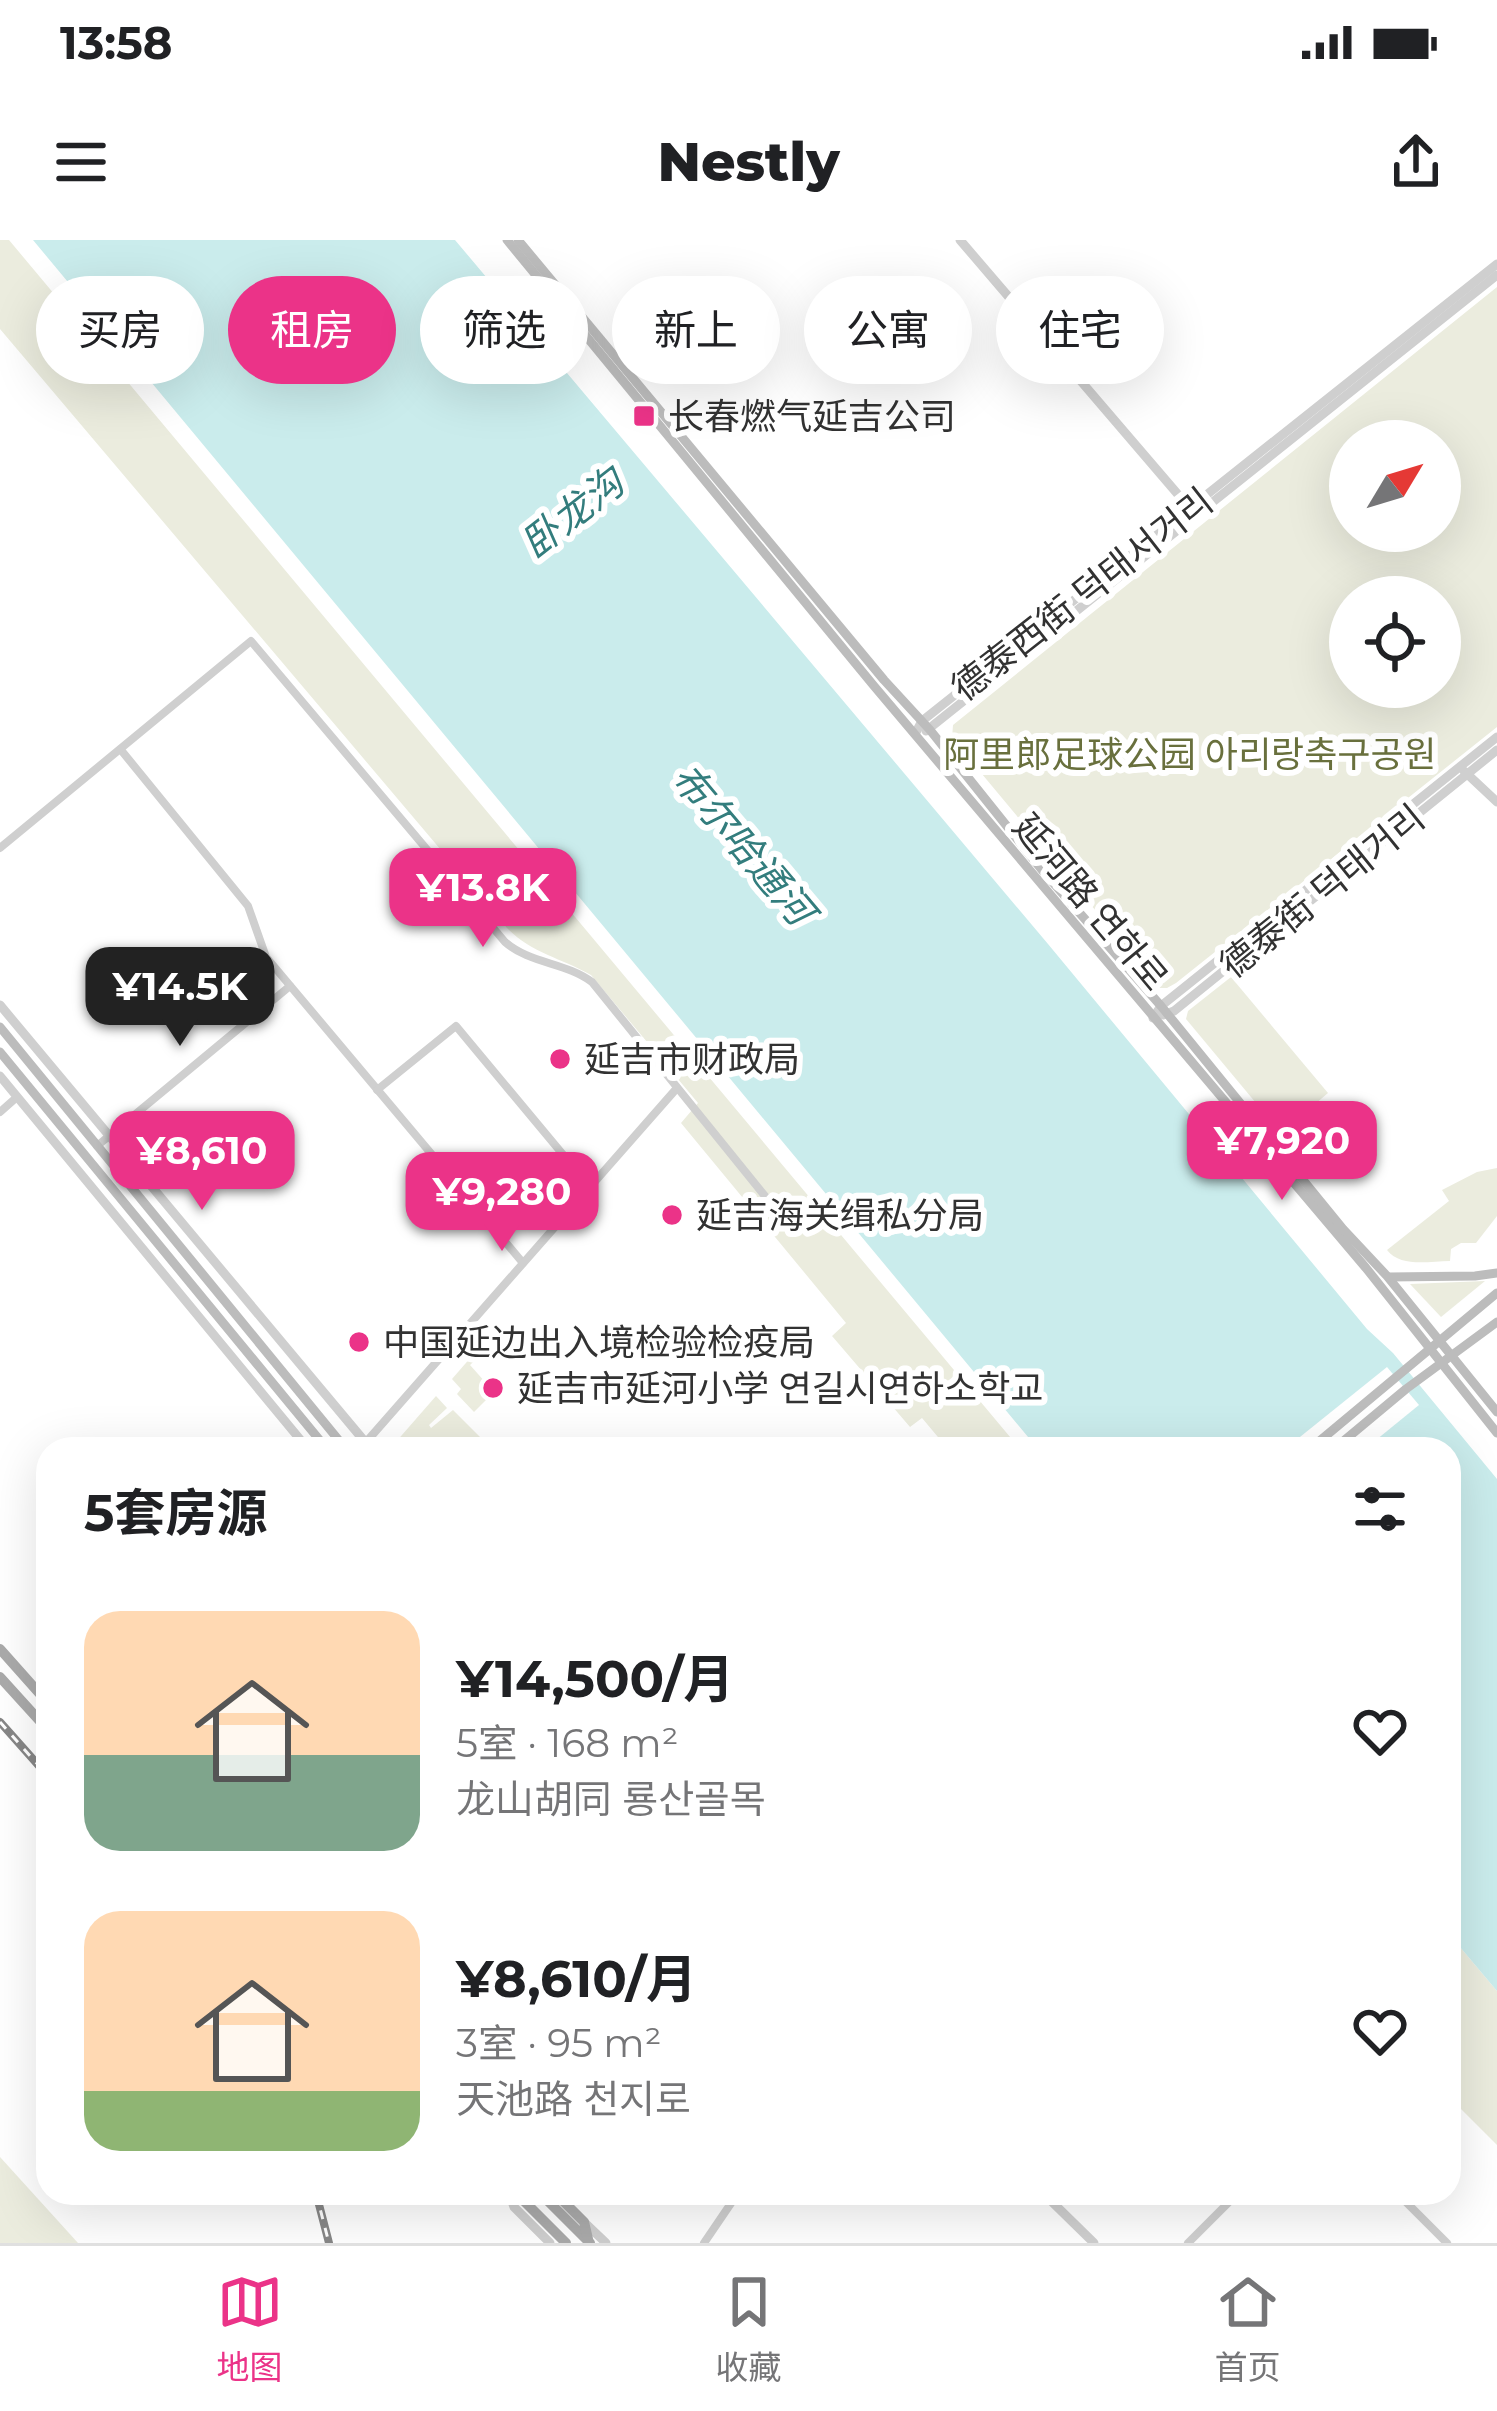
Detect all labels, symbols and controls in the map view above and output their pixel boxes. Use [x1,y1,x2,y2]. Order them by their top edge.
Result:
text: 13:58 [60,15,173,70]
icon: menu [48,129,114,195]
text: Nestly [657,129,840,195]
icon: share [1383,129,1449,195]
chip: 买房 [36,276,204,384]
chip: 租房 [228,276,396,384]
chip: 筛选 [420,276,588,384]
chip: 新上 [612,276,780,384]
chip: 公寓 [804,276,972,384]
chip: 住宅 [996,276,1164,384]
place label: 长春燃气延吉公司 [668,394,956,438]
marker: 长春燃气延吉公司 [631,403,657,429]
north arrow [1329,420,1461,552]
map controls [1329,420,1461,708]
water label: 卧龙沟 [511,456,636,568]
street label: 德泰西街 덕태서거리 [943,478,1221,710]
button: locate [1329,576,1461,708]
park label: 阿里郎足球公园 아리랑축구공원 [943,732,1437,776]
water label: 布尔哈通河 [662,754,829,939]
street label: 德泰街 덕태거리 [1211,795,1433,987]
street label: 延河路 연하로 [1004,805,1178,999]
pin: ¥13.8K [385,848,581,950]
text: ¥13.8K [416,863,550,911]
pin: ¥14.5K [82,947,278,1049]
text: ¥14.5K [112,962,248,1010]
place label: 延吉市财政局 [584,1037,800,1081]
marker: 延吉市财政局 [547,1046,573,1072]
pin: ¥7,920 [1184,1101,1380,1203]
pin: ¥8,610 [104,1111,300,1213]
text: ¥7,920 [1214,1116,1350,1164]
text: ¥8,610 [137,1126,267,1174]
pin: ¥9,280 [404,1152,600,1254]
text: ¥9,280 [433,1167,571,1215]
place label: 延吉海关缉私分局 [696,1193,984,1237]
marker: 延吉海关缉私分局 [659,1202,685,1228]
place label: 中国延边出入境检验检疫局 [383,1320,815,1364]
marker: 中国延边出入境检验检疫局 [346,1329,372,1355]
place label: 延吉市延河小学 연길시연하소학교 [517,1366,1043,1410]
marker: 延吉市延河小学 연길시연하소학교 [480,1375,506,1401]
icon: filters [1347,1476,1413,1542]
text: 5套房源 [84,1482,267,1544]
text: ¥14,500/月 [456,1648,734,1710]
icon: home [180,1659,324,1803]
icon: heart [1347,1698,1413,1764]
text: 5室 · 168 m² [456,1719,678,1767]
text: 龙山胡同 룡산골목 [456,1775,766,1823]
text: ¥8,610/月 [456,1948,697,2010]
icon: home [180,1959,324,2103]
icon: heart [1347,1998,1413,2064]
text: 3室 · 95 m² [456,2019,661,2067]
text: 天池路 천지로 [456,2075,691,2123]
tab: 地图 [217,2269,283,2389]
tab: 收藏 [716,2269,782,2389]
tab: 首页 [1215,2269,1281,2389]

